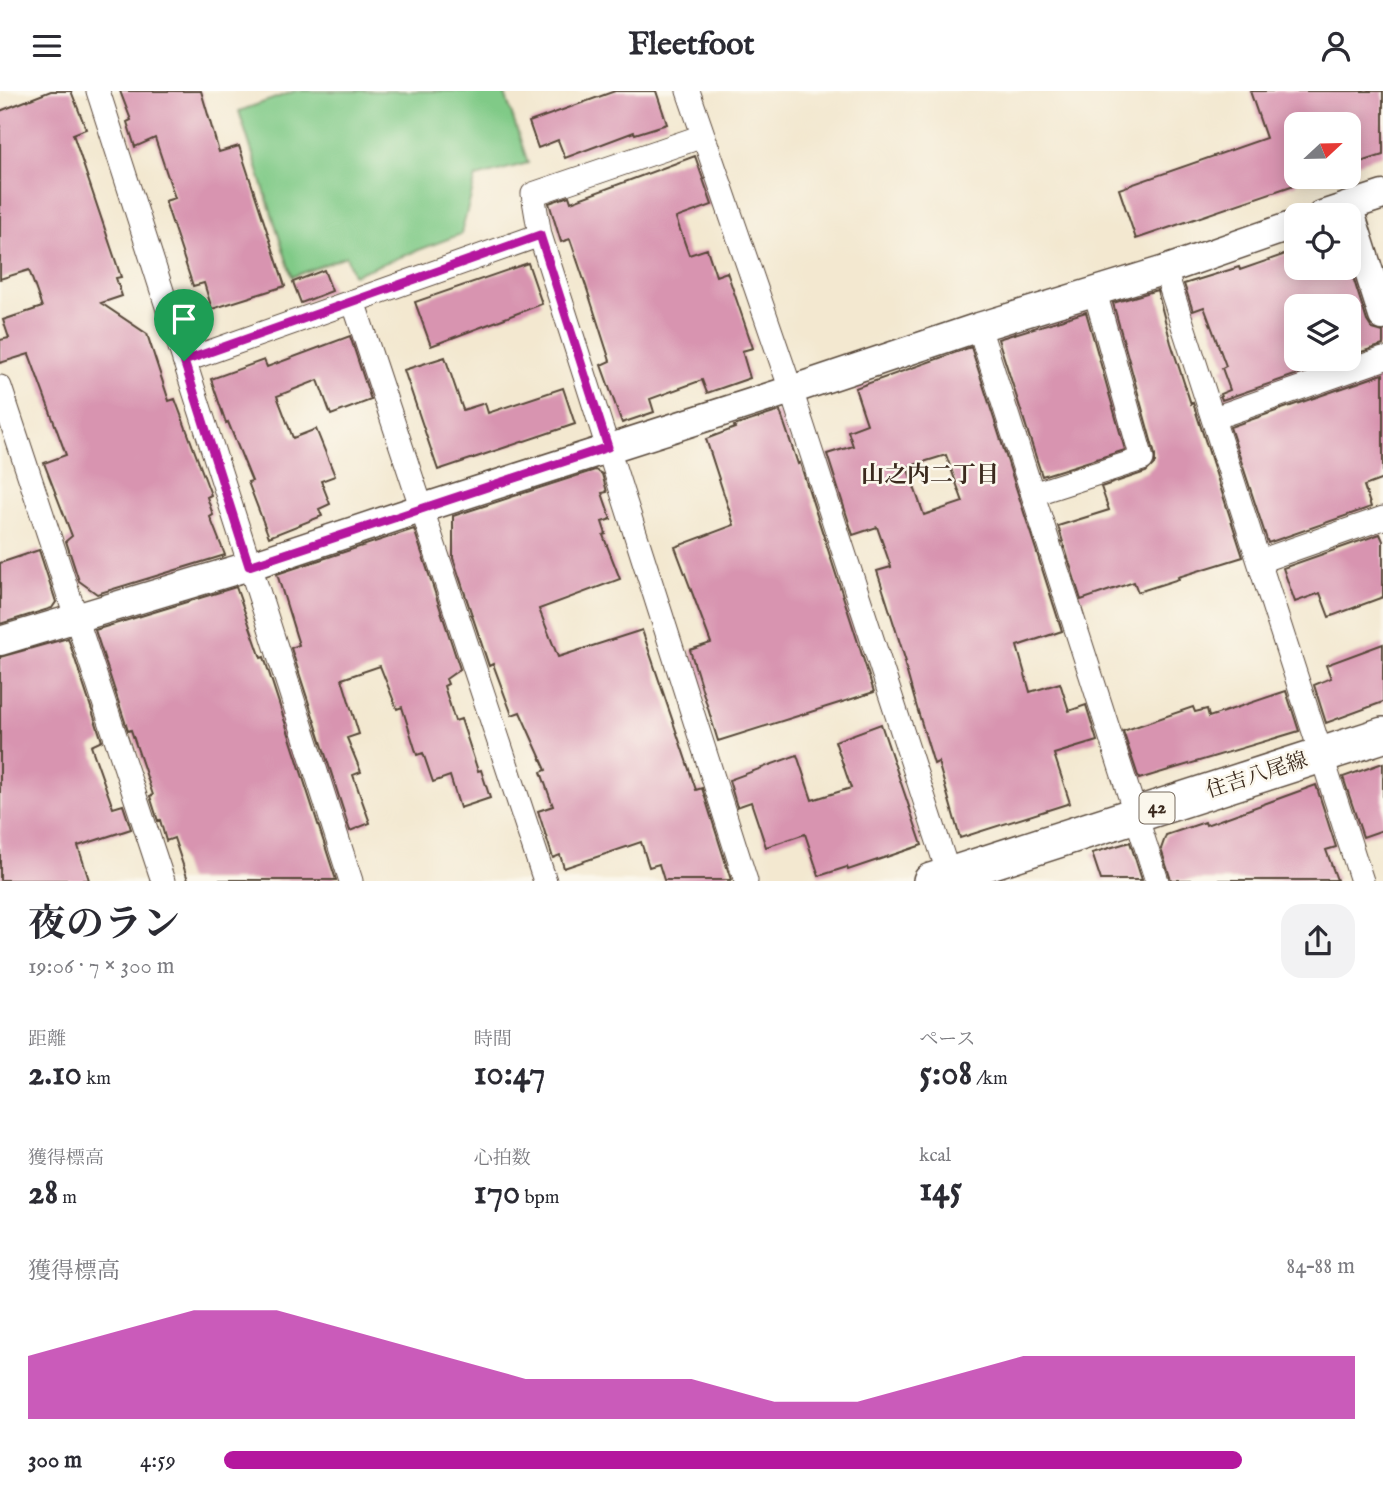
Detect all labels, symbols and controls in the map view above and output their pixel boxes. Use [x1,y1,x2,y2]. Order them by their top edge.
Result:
text: Fleetfoot [628,25,755,66]
icon: menu [28,27,66,65]
icon: person [1317,27,1355,65]
north arrow [1284,112,1362,189]
map controls [1284,112,1361,371]
button: locate [1284,203,1361,280]
pin [154,289,214,361]
button: layers [1284,294,1361,371]
icon: arrive [165,300,203,338]
district label: 山之内二丁目 [861,461,999,490]
street label: 住吉八尾線 [1203,747,1311,805]
road number: 42 [1140,793,1174,823]
text: 夜のラン [28,902,180,950]
button: share [1281,904,1355,978]
text: 19:06 · 7 × 300 m [28,952,175,981]
text: 距離 [28,1028,66,1052]
text: 時間 [474,1028,512,1052]
text: ペース [919,1028,975,1052]
text: 2.10 [28,1052,82,1097]
text: 10:47 [474,1052,545,1097]
text: 5:08 [919,1052,972,1097]
text: km [82,1067,111,1091]
text: /km [972,1067,1008,1091]
text: kcal [919,1144,951,1168]
text: 獲得標高 [28,1147,104,1171]
text: 心拍数 [474,1147,531,1171]
text: 145 [919,1168,962,1213]
text: 28 [28,1171,58,1216]
text: 170 [474,1171,520,1216]
text: m [58,1186,77,1210]
text: bpm [520,1186,560,1210]
text: 84–88 m [1286,1252,1355,1281]
text: 獲得標高 [28,1257,120,1286]
text: 300 m [28,1446,82,1475]
text: 4:59 [140,1446,176,1475]

